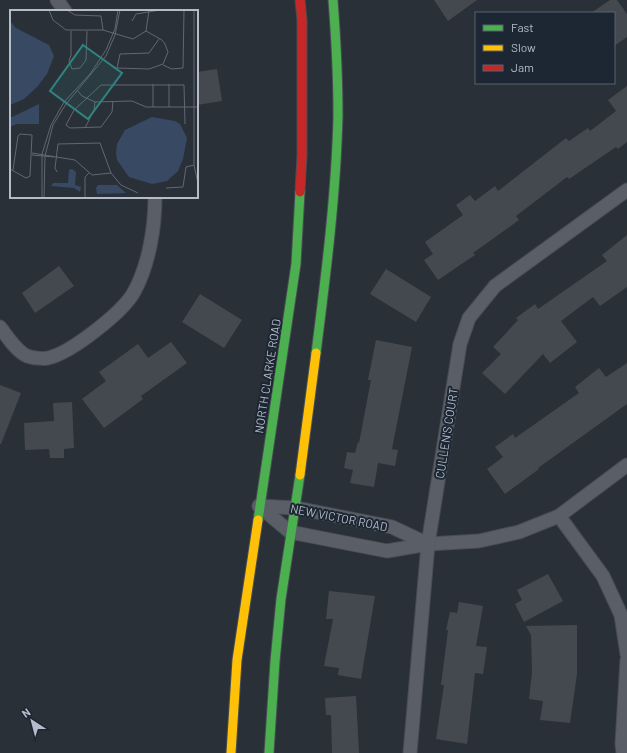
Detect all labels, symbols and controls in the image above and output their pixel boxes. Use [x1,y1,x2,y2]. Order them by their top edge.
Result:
inset map [10,10,198,198]
legend [475,12,615,84]
text: Fast [511,20,534,34]
text: Slow [511,40,536,54]
text: Jam [511,60,534,74]
street label: NORTH CLARKE ROAD [251,318,283,434]
street label: CULLEN'S COURT [432,386,460,479]
street label: NEW VICTOR ROAD [289,501,389,533]
north arrow [12,701,52,741]
text: N [19,705,33,720]

